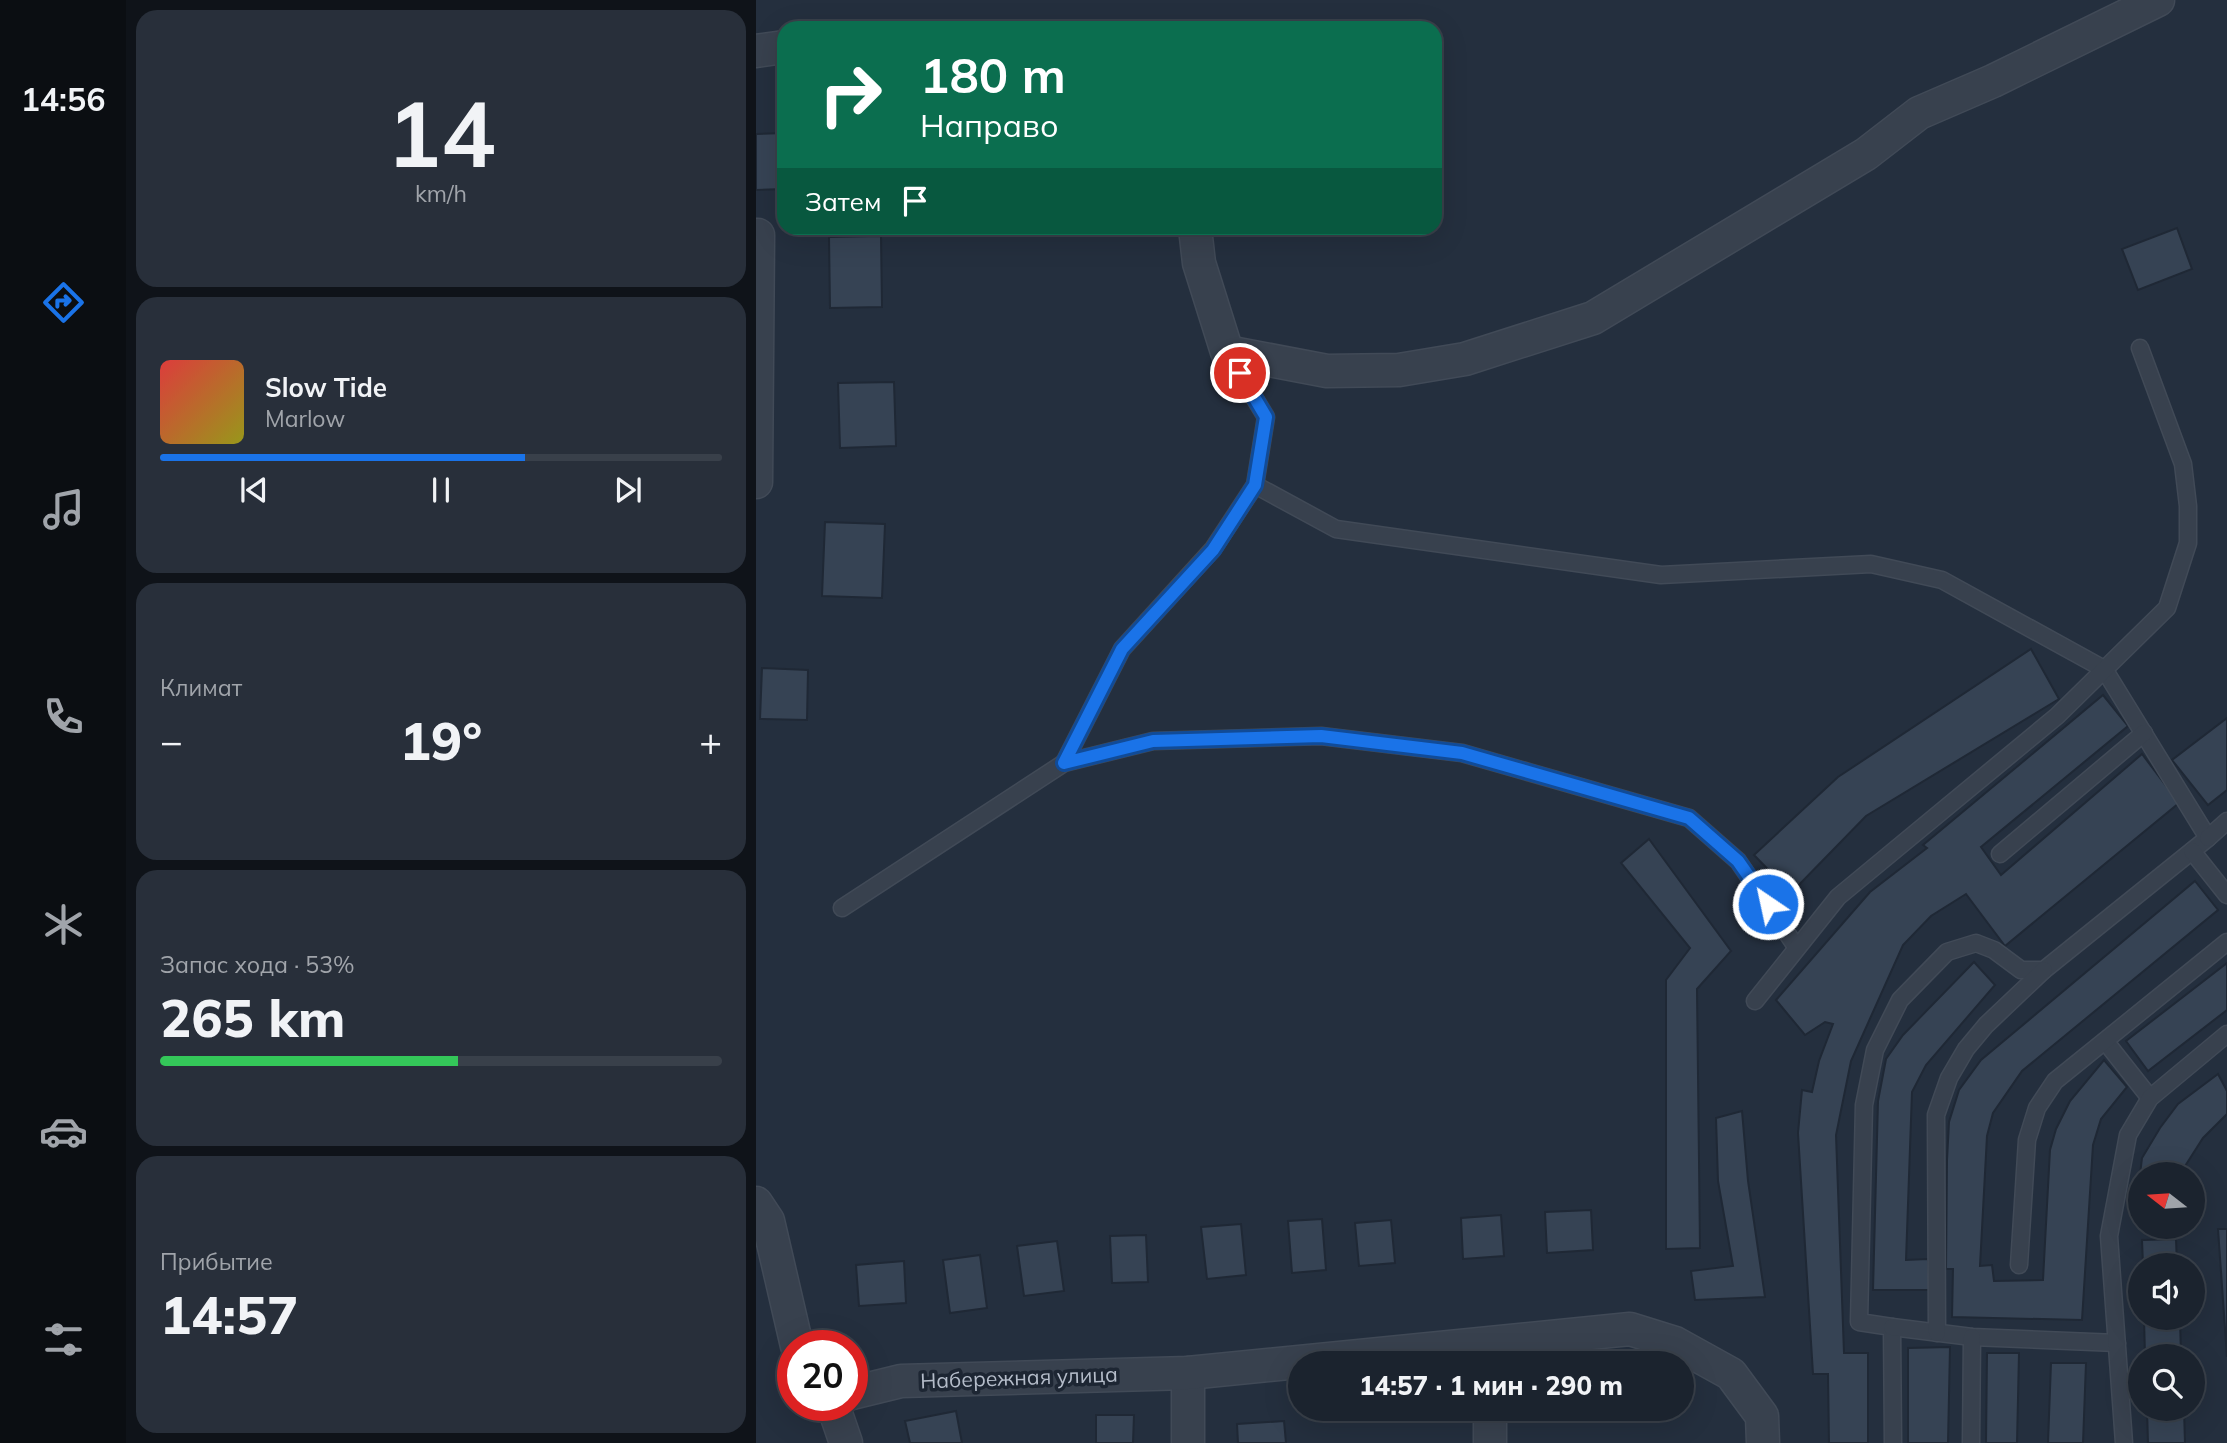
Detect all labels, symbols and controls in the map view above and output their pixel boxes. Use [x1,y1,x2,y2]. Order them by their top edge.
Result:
text: 180 m [920,44,1066,105]
icon: right [805,49,896,140]
text: 14 [386,76,496,190]
text: 14:56 [21,79,105,119]
text: Направо [920,105,1059,145]
text: km/h [415,179,467,208]
icon: arrive [896,182,934,220]
text: Затем [805,185,882,218]
icon: directions [39,278,88,327]
pin [1210,343,1270,403]
icon: arrive [1221,354,1259,392]
text: Slow Tide [265,371,387,404]
text: Marlow [265,404,345,433]
icon: previous [235,471,273,509]
icon: pause [422,471,460,509]
icon: next [609,471,647,509]
icon: music [39,485,88,534]
text: Климат [160,673,242,702]
icon: phone [39,692,88,741]
text: 19° [400,708,482,773]
text: − [160,717,183,765]
text: + [699,717,722,765]
position arrow [1731,867,1805,941]
icon: climate [39,900,88,949]
text: Запас хода · 53% [160,950,355,979]
text: 265 km [160,985,345,1050]
icon: car [39,1107,88,1156]
north arrow [2128,1162,2205,1239]
map controls [2128,1162,2205,1421]
text: Прибытие [160,1247,273,1276]
button: sound [2128,1253,2205,1330]
text: 14:57 [160,1282,298,1347]
icon: filters [39,1315,88,1364]
speed limit sign: 20 [777,1330,868,1421]
button: search [2128,1344,2205,1421]
street label: Набережная улица [920,1361,1118,1393]
text: 14:57 · 1 мин · 290 m [1359,1369,1623,1402]

